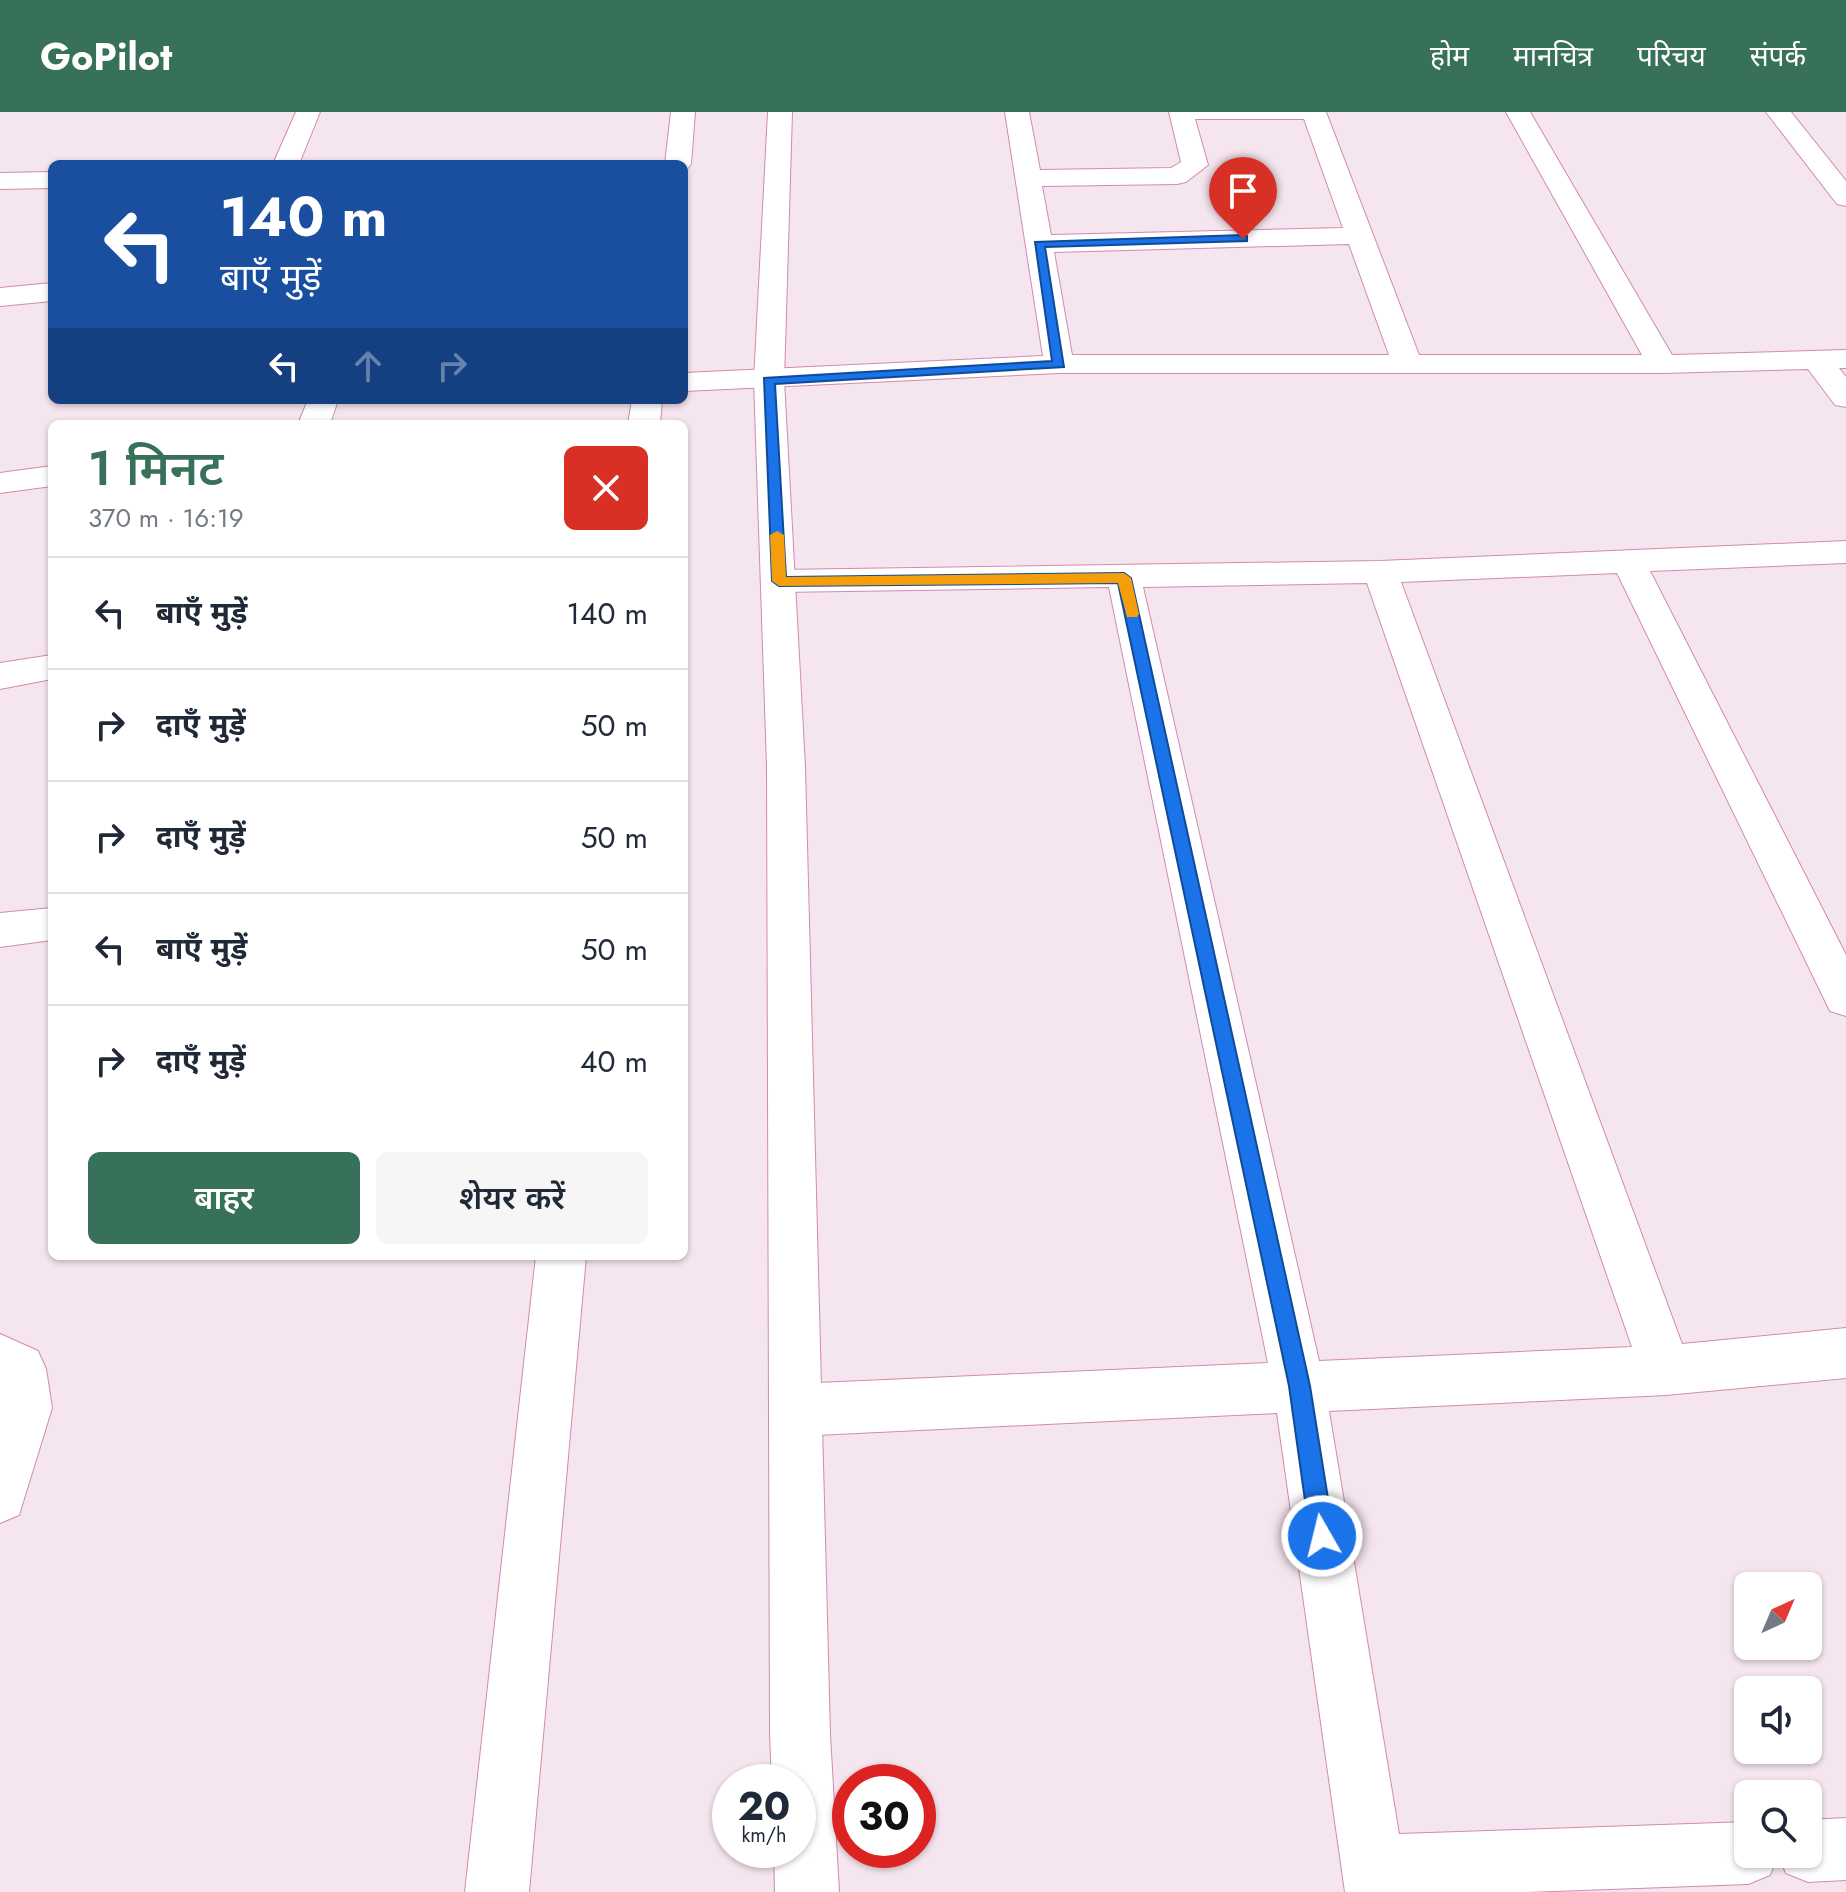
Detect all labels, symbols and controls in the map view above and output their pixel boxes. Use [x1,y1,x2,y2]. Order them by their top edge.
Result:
text: GoPilot [40,29,172,84]
text: होम [1430,36,1469,77]
text: मानचित्र [1513,36,1593,77]
text: परिचय [1637,36,1706,77]
text: संपर्क [1750,36,1806,77]
pin [1209,157,1277,239]
icon: arrive [1221,169,1265,213]
text: 140 m [220,176,387,257]
icon: left [88,192,192,296]
text: बाएँ मुड़ें [220,251,321,303]
icon: left [262,344,306,388]
icon: ahead [346,344,390,388]
icon: right [430,344,474,388]
text: 1 मिनट [88,434,223,503]
button: close [564,446,648,530]
text: 370 m · 16:19 [88,499,244,537]
icon: left [88,591,132,635]
text: बाएँ मुड़ें [156,591,247,634]
text: 140 m [567,592,648,635]
icon: right [88,703,132,747]
text: दाएँ मुड़ें [156,703,246,746]
text: 50 m [581,704,648,747]
icon: right [88,815,132,859]
text: दाएँ मुड़ें [156,815,246,858]
text: 50 m [581,816,648,859]
icon: left [88,927,132,971]
text: बाएँ मुड़ें [156,927,247,970]
text: 50 m [581,928,648,971]
icon: right [88,1039,132,1083]
text: दाएँ मुड़ें [156,1039,246,1082]
text: 40 m [580,1040,648,1083]
button: बाहर [88,1152,360,1244]
button: शेयर करें [376,1152,648,1244]
position arrow [1280,1494,1364,1578]
north arrow [1734,1572,1822,1660]
map controls [1734,1572,1822,1868]
button: sound [1734,1676,1822,1764]
speed limit sign: 30 [832,1764,936,1868]
text: 20 [738,1777,790,1835]
button: search [1734,1780,1822,1868]
text: km/h [741,1821,787,1850]

